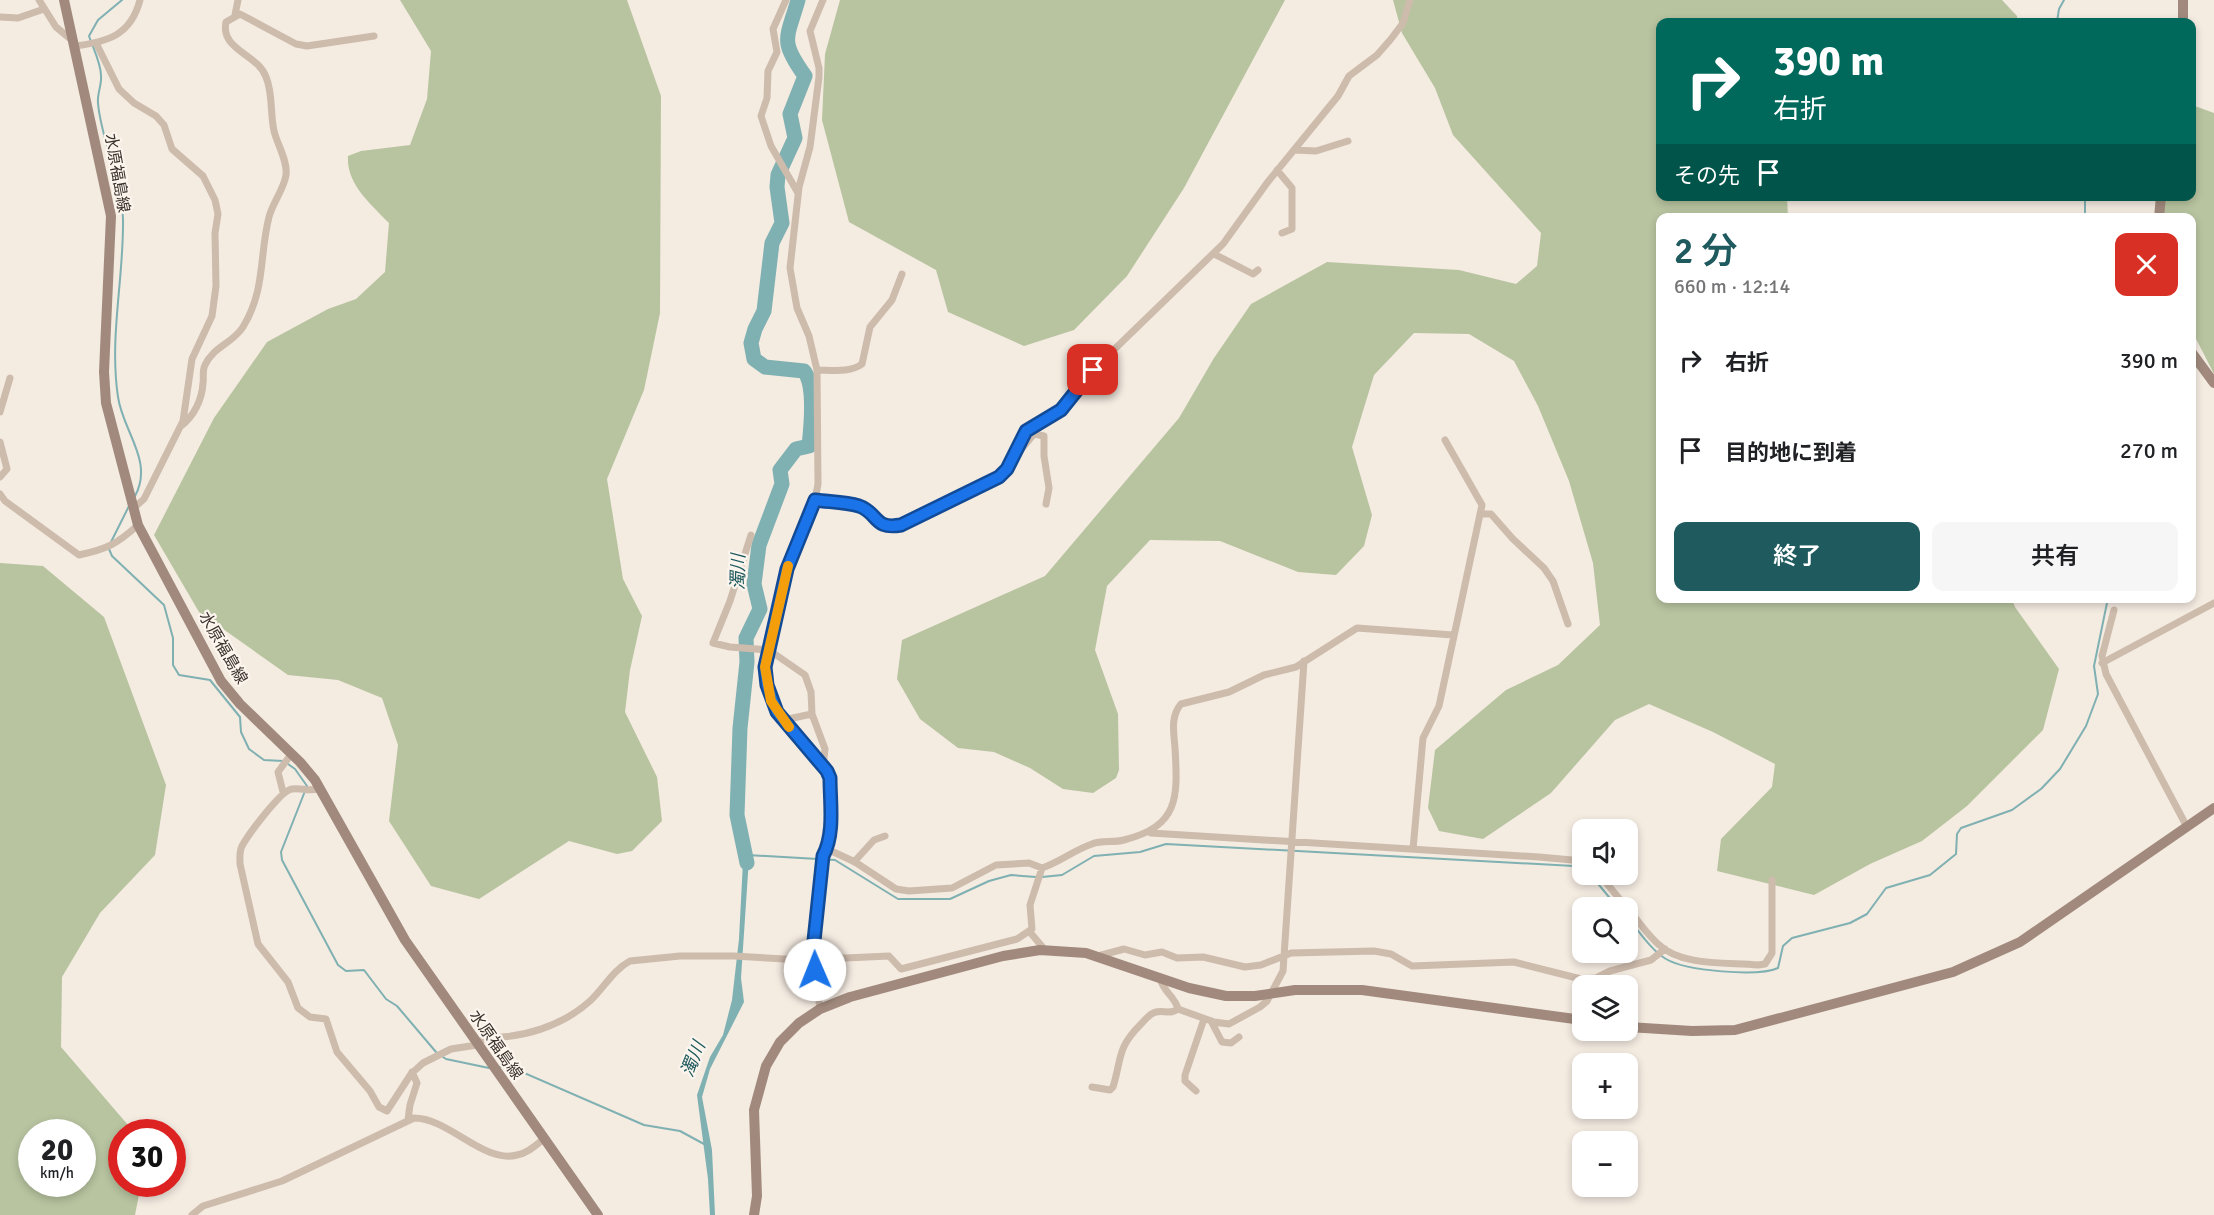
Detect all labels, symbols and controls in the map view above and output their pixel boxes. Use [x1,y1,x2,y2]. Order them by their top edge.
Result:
text: 390 m [1773,36,1884,87]
icon: right [1674,42,1752,120]
text: 右折 [1773,93,1827,126]
street label: 水原福島線 [100,132,134,214]
icon: arrive [1752,156,1785,189]
text: その先 [1674,162,1740,189]
text: 2 分 [1674,229,1737,274]
button: close [2115,233,2178,296]
text: 660 m · 12:14 [1674,274,1790,299]
pin [1067,344,1118,395]
icon: right [1674,344,1707,377]
text: 390 m [2120,347,2178,374]
text: 右折 [1725,349,1769,376]
icon: arrive [1076,353,1109,386]
icon: arrive [1674,434,1707,467]
text: 270 m [2120,437,2178,464]
text: 目的地に到着 [1725,439,1857,466]
button: 終了 [1674,522,1920,591]
button: 共有 [1932,522,2178,591]
water label: 濁川 [727,552,749,590]
street label: 水原福島線 [194,608,252,688]
map controls [1572,819,1638,1197]
button: sound [1572,819,1638,885]
button: search [1572,897,1638,963]
position arrow [783,938,847,1002]
button: layers [1572,975,1638,1041]
street label: 水原福島線 [465,1006,527,1084]
water label: 濁川 [676,1036,711,1080]
button: + [1572,1053,1638,1119]
speed limit sign: 30 [108,1119,186,1197]
button: − [1572,1131,1638,1197]
text: 20 [41,1132,73,1169]
text: km/h [40,1164,74,1182]

